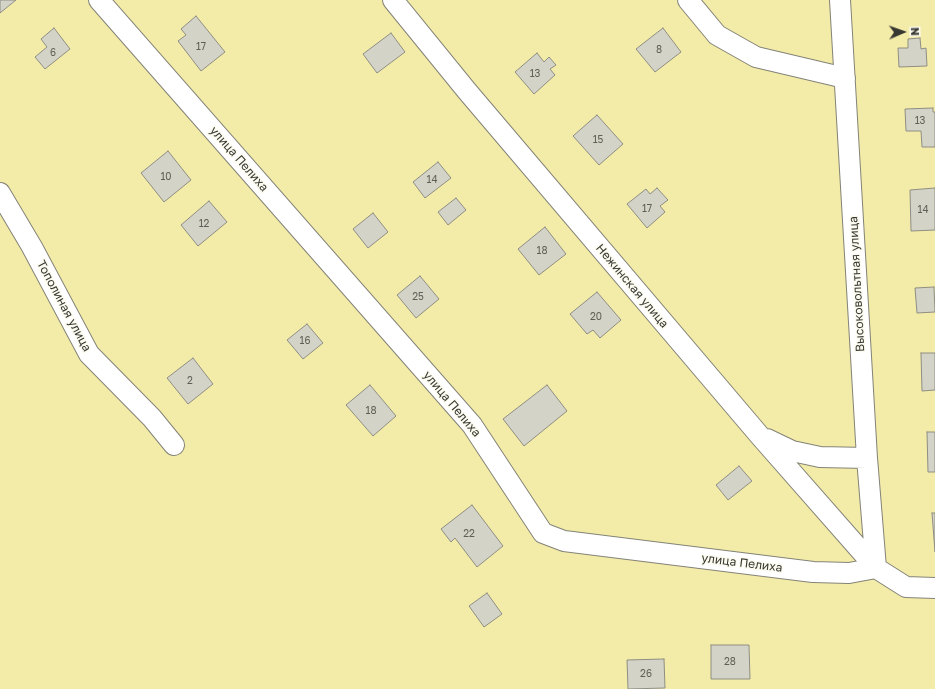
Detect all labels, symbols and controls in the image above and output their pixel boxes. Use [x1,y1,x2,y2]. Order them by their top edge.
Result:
north arrow [883,12,923,52]
text: N [909,27,922,36]
house number: 17 [196,41,206,53]
house number: 8 [656,44,662,56]
house number: 6 [50,47,56,59]
house number: 13 [530,68,540,80]
house number: 13 [915,115,925,127]
street label: улица Пелиха [207,123,271,195]
house number: 15 [593,134,603,146]
house number: 10 [160,171,172,183]
house number: 14 [427,174,437,186]
house number: 17 [642,203,652,215]
house number: 14 [918,204,928,216]
street label: Высоковольтная улица [846,216,868,352]
house number: 12 [199,218,209,230]
street label: Нежинская улица [593,241,671,331]
house number: 18 [537,245,547,257]
street label: Тополиная улица [34,258,94,354]
house number: 25 [412,291,424,303]
house number: 20 [590,311,602,323]
house number: 16 [300,335,310,347]
street label: улица Пелиха [420,368,484,440]
house number: 2 [187,375,193,387]
house number: 18 [366,405,376,417]
house number: 22 [463,528,475,540]
street label: улица Пелиха [701,551,783,575]
house number: 28 [724,656,736,668]
house number: 26 [640,668,652,680]

